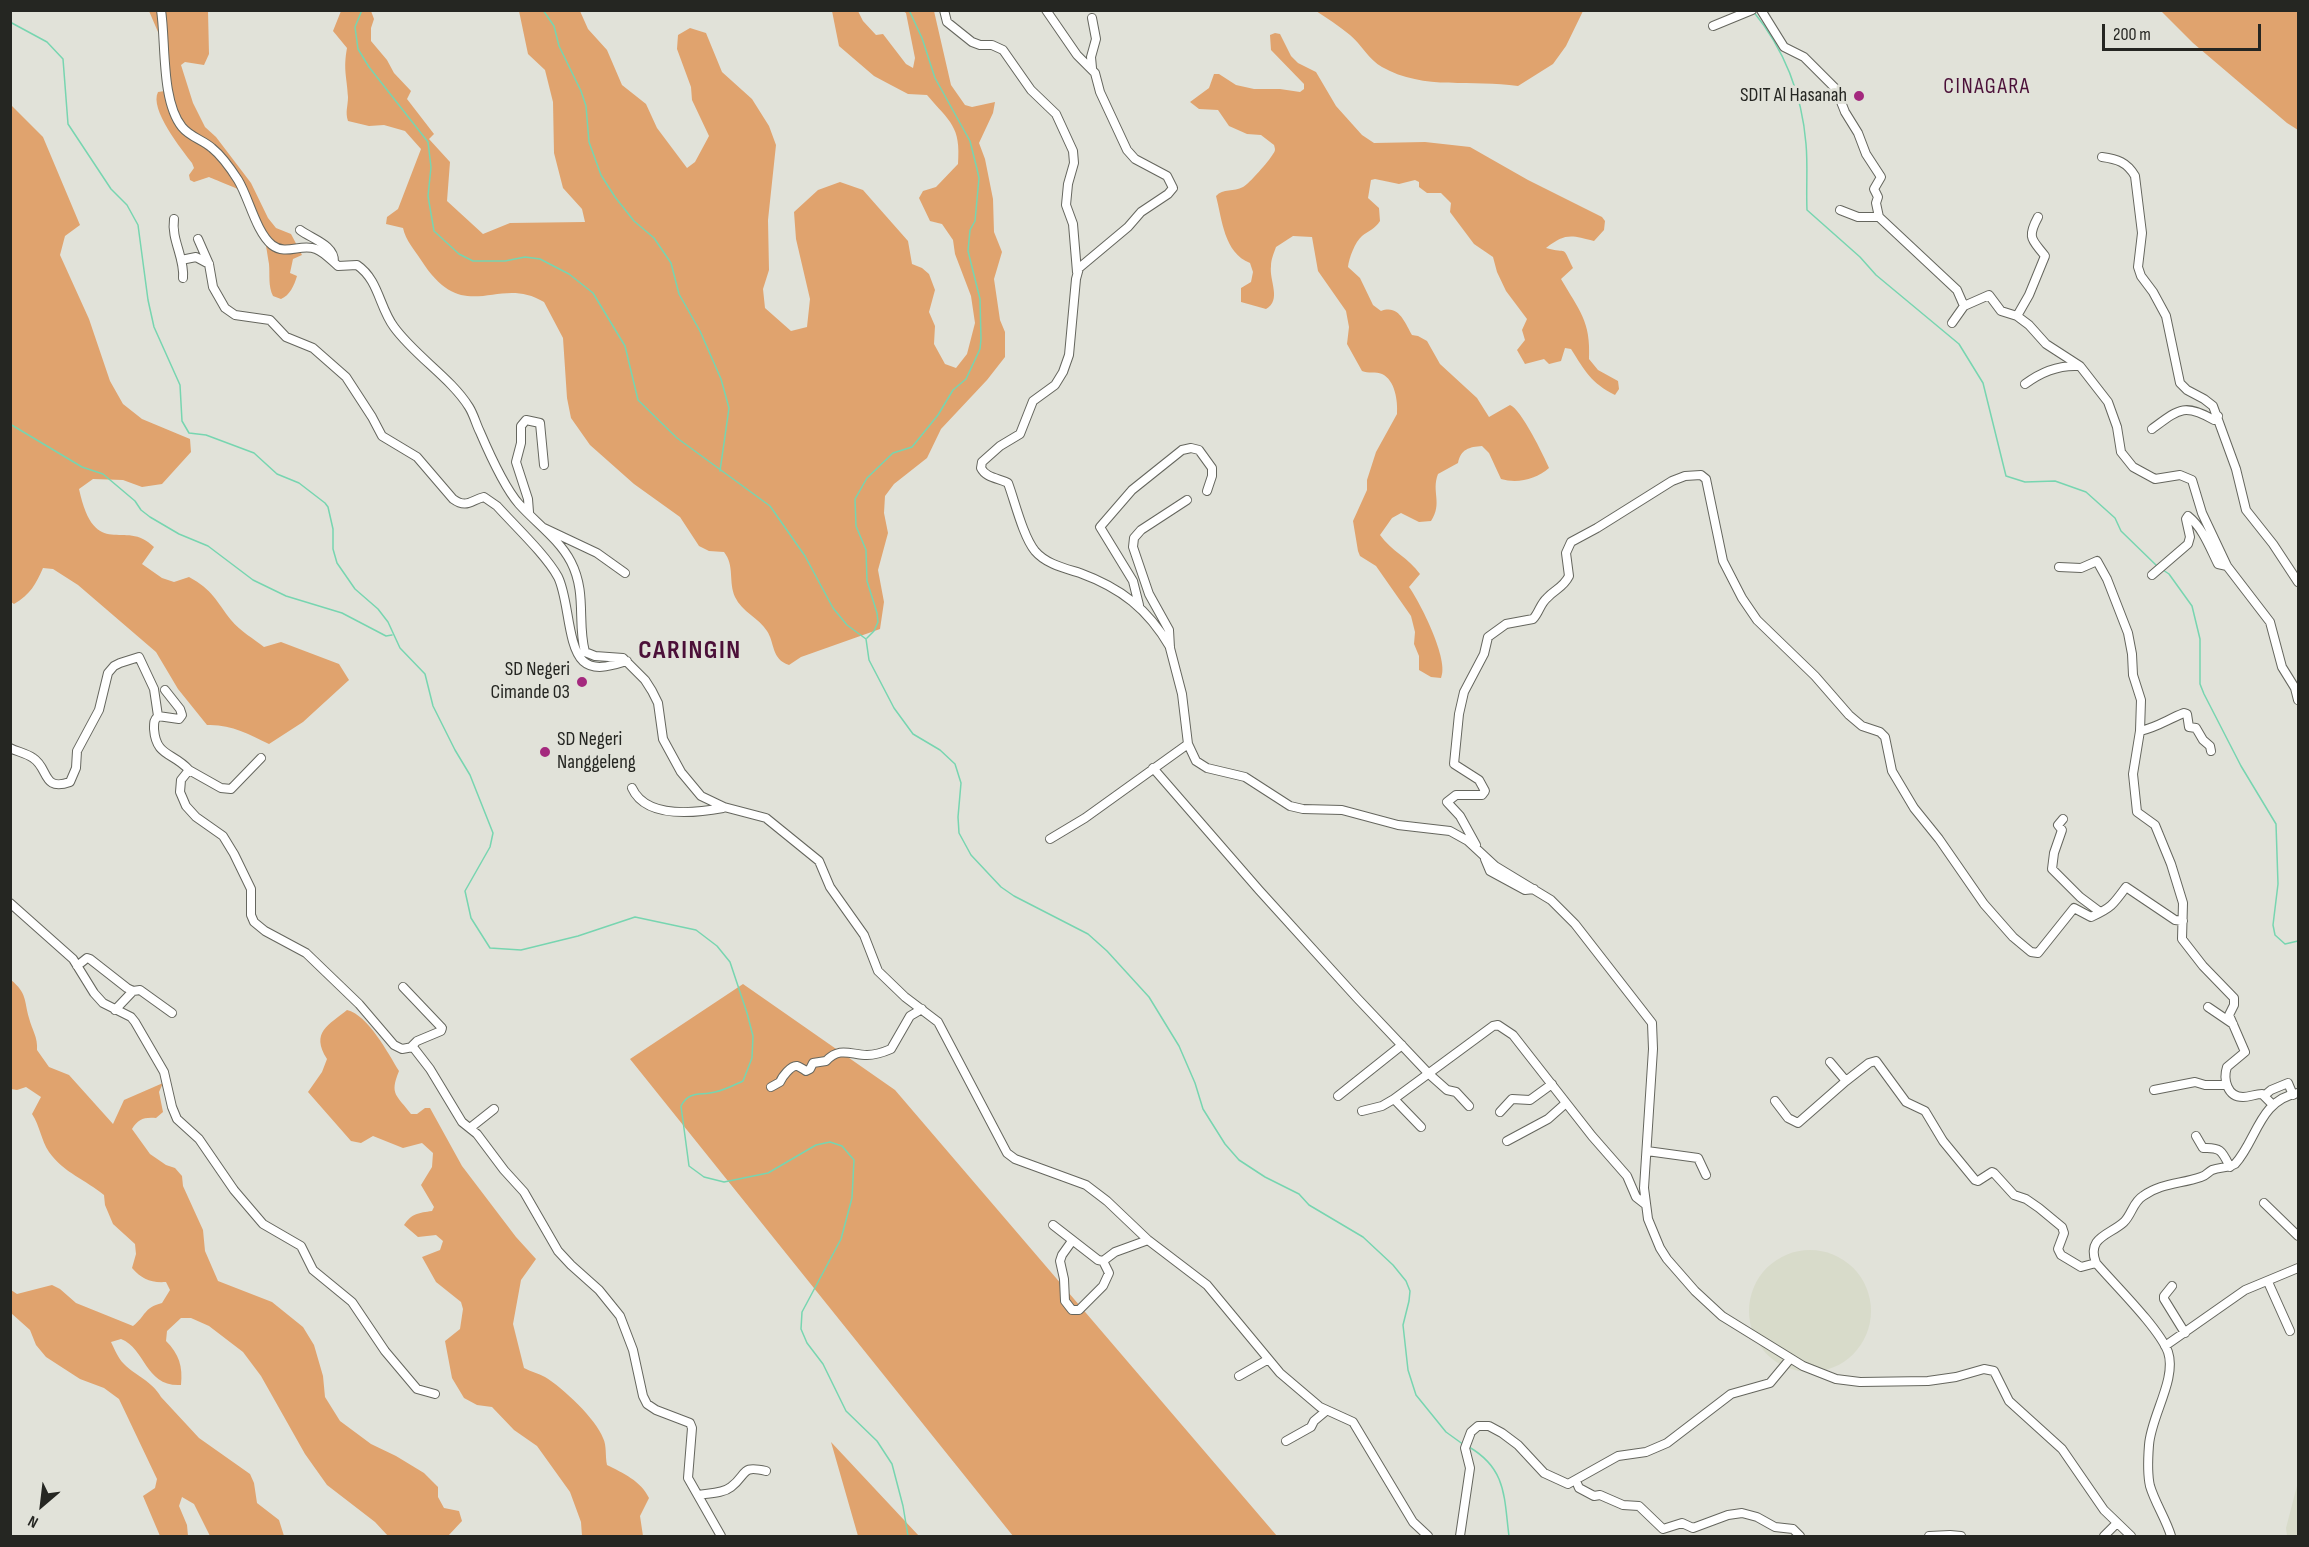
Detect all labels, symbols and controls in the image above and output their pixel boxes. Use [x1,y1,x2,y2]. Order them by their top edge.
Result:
scale bar [2105,12,2264,50]
text: 200 m [2113,24,2151,45]
district label: CINAGARA [1943,74,2031,100]
place label: SDIT Al Hasanah [1740,84,1847,108]
marker: SDIT Al Hasanah [1852,89,1866,103]
district label: CARINGIN [638,635,742,667]
place label: SD Negeri Cimande 03 [491,658,570,705]
marker: SD Negeri Cimande 03 [575,675,589,689]
place label: SD Negeri Nanggeleng [557,728,636,775]
marker: SD Negeri Nanggeleng [538,745,552,759]
north arrow [12,1475,72,1535]
text: N [25,1511,42,1532]

